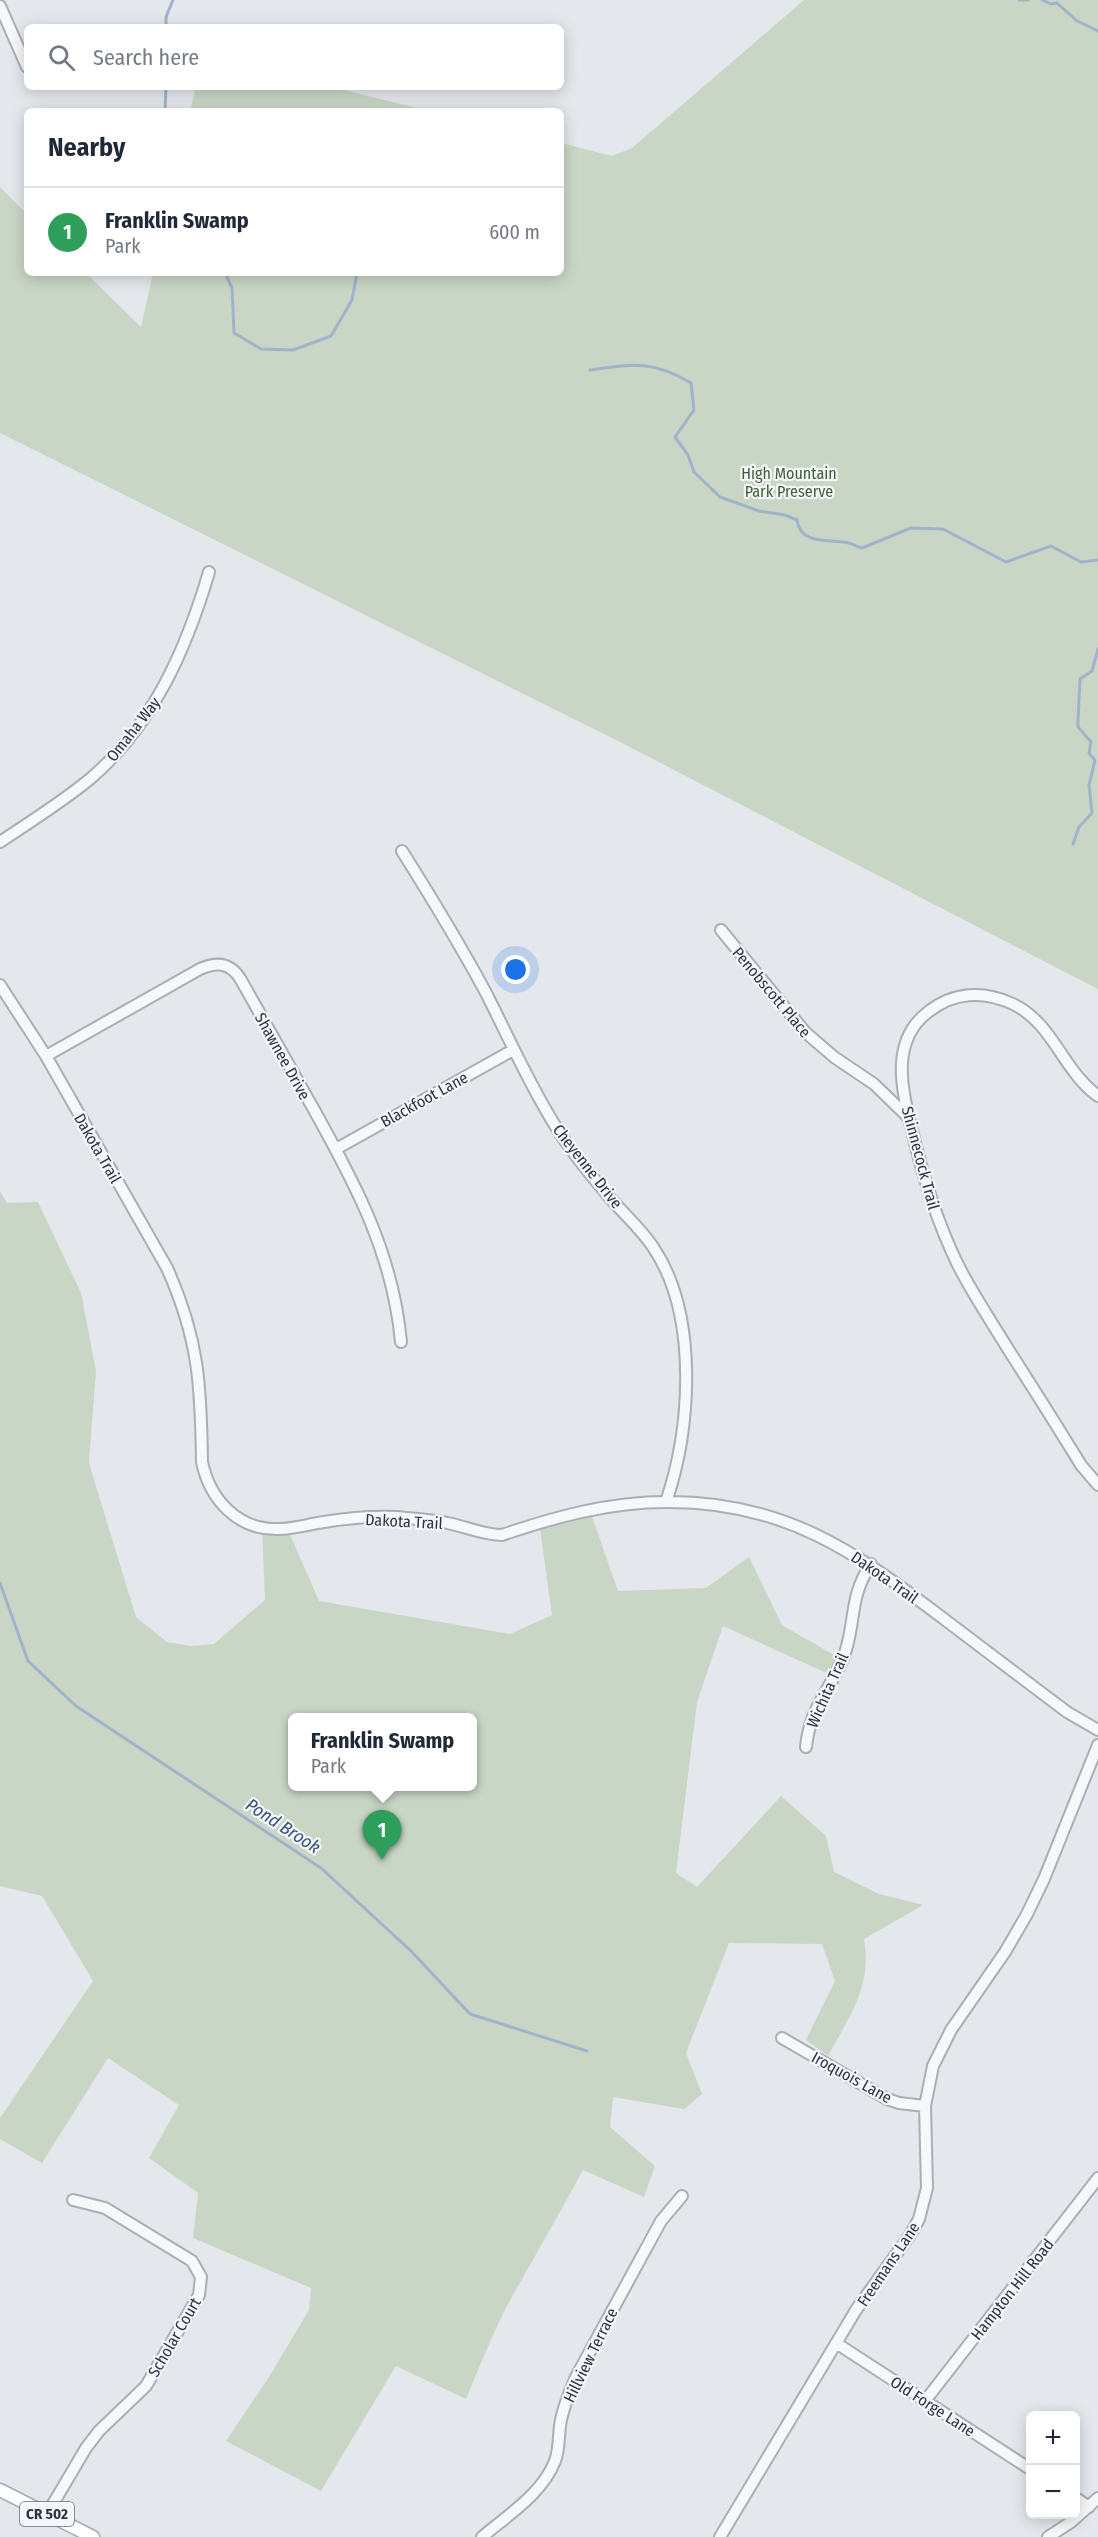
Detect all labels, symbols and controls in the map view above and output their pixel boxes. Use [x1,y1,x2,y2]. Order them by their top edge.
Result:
search box [24,24,564,90]
icon: search [45,41,78,74]
text: Search here [93,44,199,71]
text: Nearby [48,132,125,163]
text: Franklin Swamp [105,207,249,234]
text: 1 [63,220,72,244]
text: 600 m [489,220,540,244]
text: Park [105,234,141,258]
park label: High Mountain Park Preserve [741,464,837,501]
street label: Omaha Way [102,693,165,765]
street label: Penobscott Place [728,943,815,1041]
your location [501,955,530,984]
street label: Shawnee Drive [251,1009,314,1103]
street label: Blackfoot Lane [377,1068,471,1131]
street label: Shinnecock Trail [898,1104,943,1212]
street label: Dakota Trail [70,1110,125,1187]
street label: Cheyenne Drive [549,1120,626,1212]
street label: Dakota Trail [365,1510,443,1533]
street label: Dakota Trail [848,1547,922,1607]
street label: Wichita Trail [802,1650,852,1731]
popup [288,1713,477,1791]
text: Franklin Swamp [311,1727,454,1754]
text: Park [311,1754,346,1778]
water label: Pond Brook [242,1794,325,1858]
pin: 1 [362,1810,401,1860]
street label: Iroquois Lane [808,2048,895,2107]
street label: Freemans Lane [853,2218,924,2310]
street label: Hampton Hill Road [967,2235,1058,2344]
street label: Scholar Court [144,2294,205,2380]
street label: Hillview Terrace [559,2305,622,2406]
street label: Old Forge Lane [887,2372,979,2441]
map controls [1026,2411,1080,2519]
button: + [1026,2411,1080,2465]
button: − [1026,2465,1080,2519]
road number: CR 502 [20,2502,74,2526]

